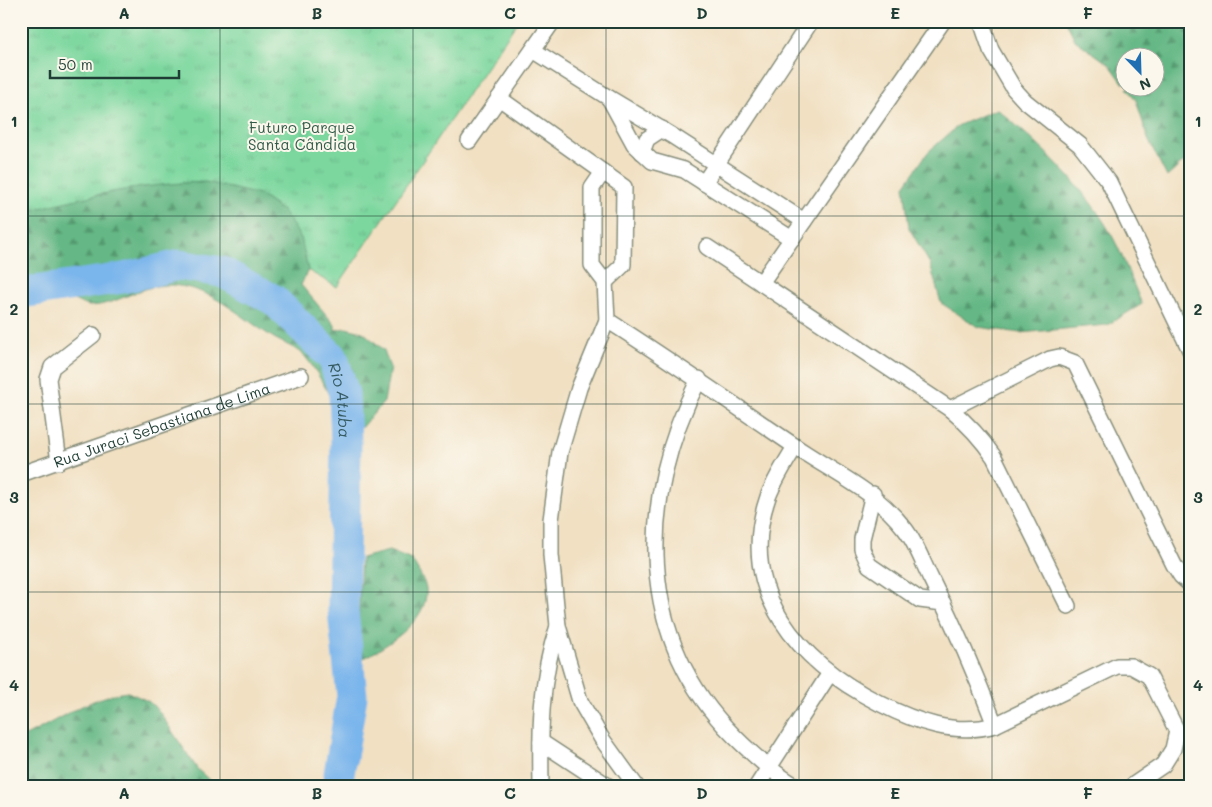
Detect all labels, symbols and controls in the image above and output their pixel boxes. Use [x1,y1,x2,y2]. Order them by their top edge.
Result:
text: A [118,2,130,23]
text: B [312,2,322,23]
text: C [504,2,516,23]
text: D [696,2,708,23]
text: E [890,2,900,23]
text: F [1083,2,1093,23]
scale bar [50,48,179,80]
north arrow [1114,48,1164,98]
text: 50 m [58,54,93,74]
text: N [1137,74,1154,95]
text: 1 [10,110,18,131]
text: 1 [1194,110,1202,131]
park label: Futuro Parque Santa Cândida [248,117,356,154]
text: 2 [10,298,19,319]
text: 2 [1194,298,1203,319]
water label: Rio Atuba [324,359,356,438]
street label: Rua Juraci Sebastiana de Lima [51,378,273,472]
text: 3 [9,486,19,507]
text: 3 [1193,486,1203,507]
text: 4 [9,674,19,695]
text: 4 [1193,674,1203,695]
text: A [118,782,130,803]
text: B [312,782,322,803]
text: C [504,782,516,803]
text: D [696,782,708,803]
text: E [890,782,900,803]
text: F [1083,782,1093,803]

